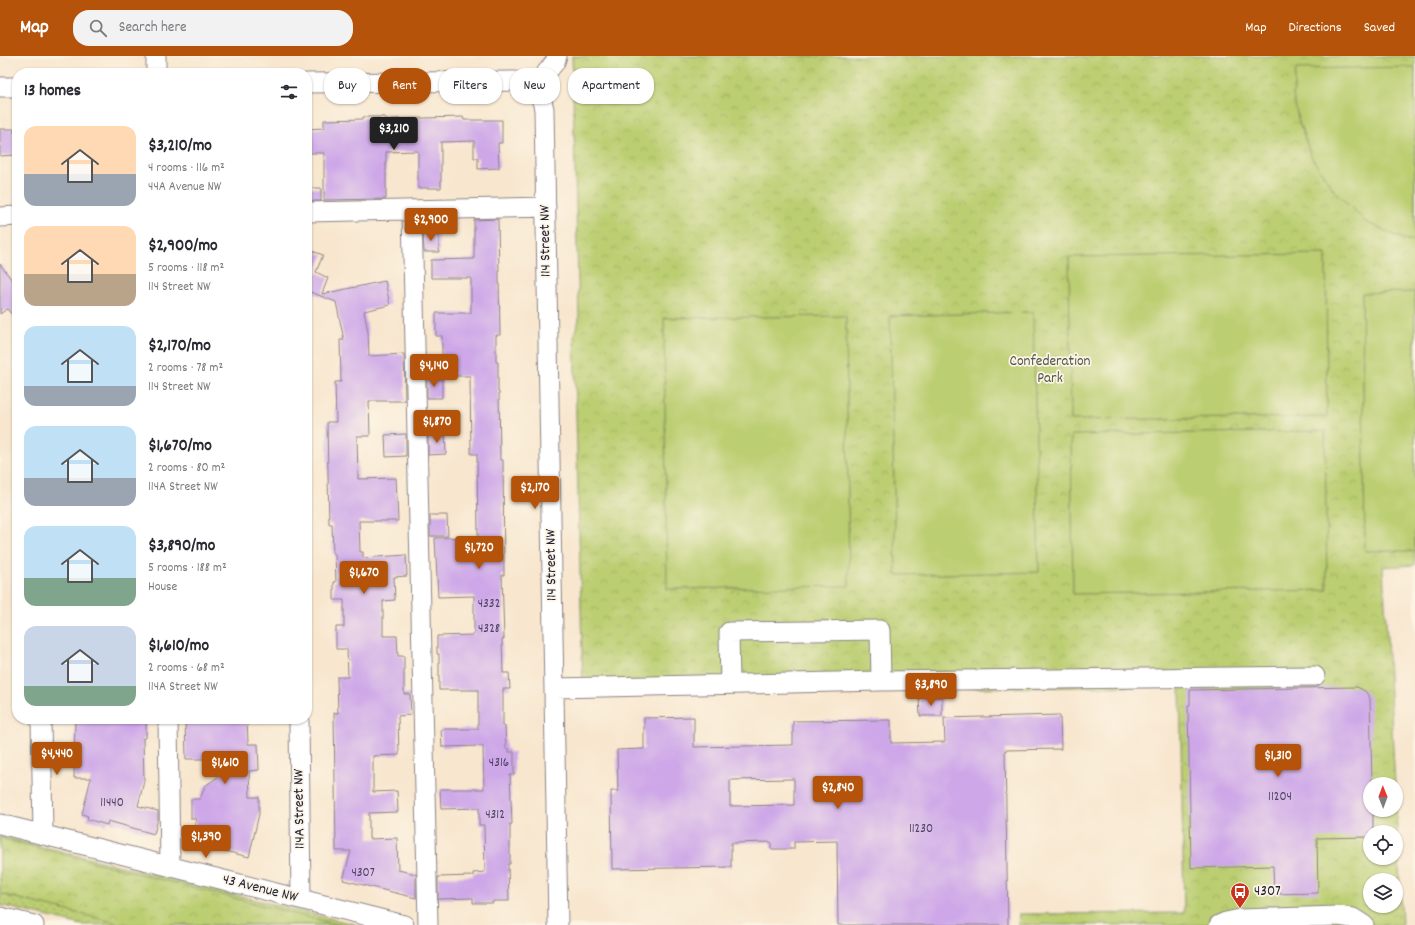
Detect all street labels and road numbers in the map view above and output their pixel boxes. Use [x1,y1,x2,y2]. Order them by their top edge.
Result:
street label: 114 Street NW [534,204,558,277]
street label: 114 Street NW [540,528,564,601]
street label: 114A Street NW [288,768,312,849]
street label: 43 Avenue NW [220,869,300,909]

